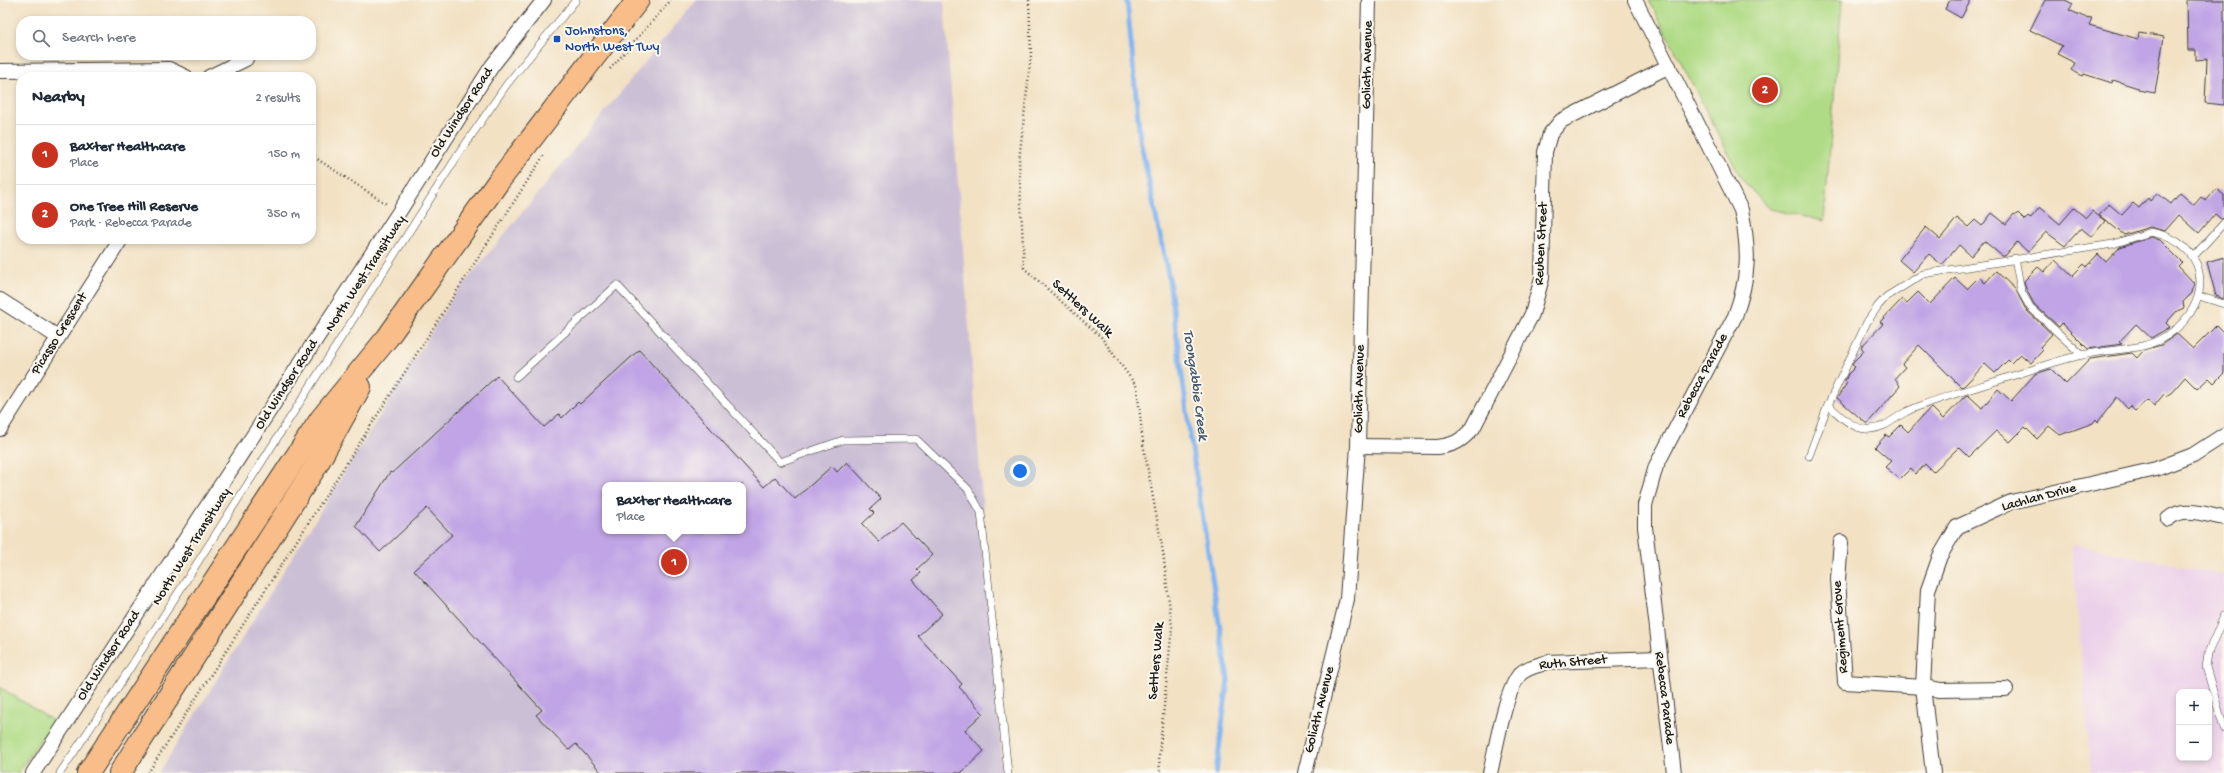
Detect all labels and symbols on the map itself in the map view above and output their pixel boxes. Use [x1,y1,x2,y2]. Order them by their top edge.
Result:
street label: Goliath Avenue [1359,20,1377,109]
place label: Johnstons, North West Twy [565,23,659,56]
marker: Johnstons, North West Twy [552,34,562,44]
street label: Old Windsor Road [427,63,498,161]
pin: 2 [1752,75,1778,105]
street label: Reuben Street [1531,201,1553,286]
street label: North West Transitway [322,212,410,335]
street label: Settlers Walk [1048,276,1118,343]
street label: Picasso Crescent [27,289,93,379]
water label: Toongabbie Creek [1178,329,1212,443]
street label: Rebecca Parade [1674,330,1733,421]
street label: Old Windsor Road [252,335,323,433]
street label: Goliath Avenue [1351,344,1369,433]
your location [1010,461,1030,481]
street label: Lachlan Drive [2000,480,2079,516]
street label: North West Transitway [149,485,235,609]
pin: 1 [661,547,687,577]
street label: Regiment Grove [1829,579,1853,674]
street label: Old Windsor Road [74,606,145,704]
street label: Settlers Walk [1145,620,1169,701]
street label: Ruth Street [1538,651,1609,674]
street label: Rebecca Parade [1650,651,1678,746]
street label: Goliath Avenue [1301,664,1339,755]

